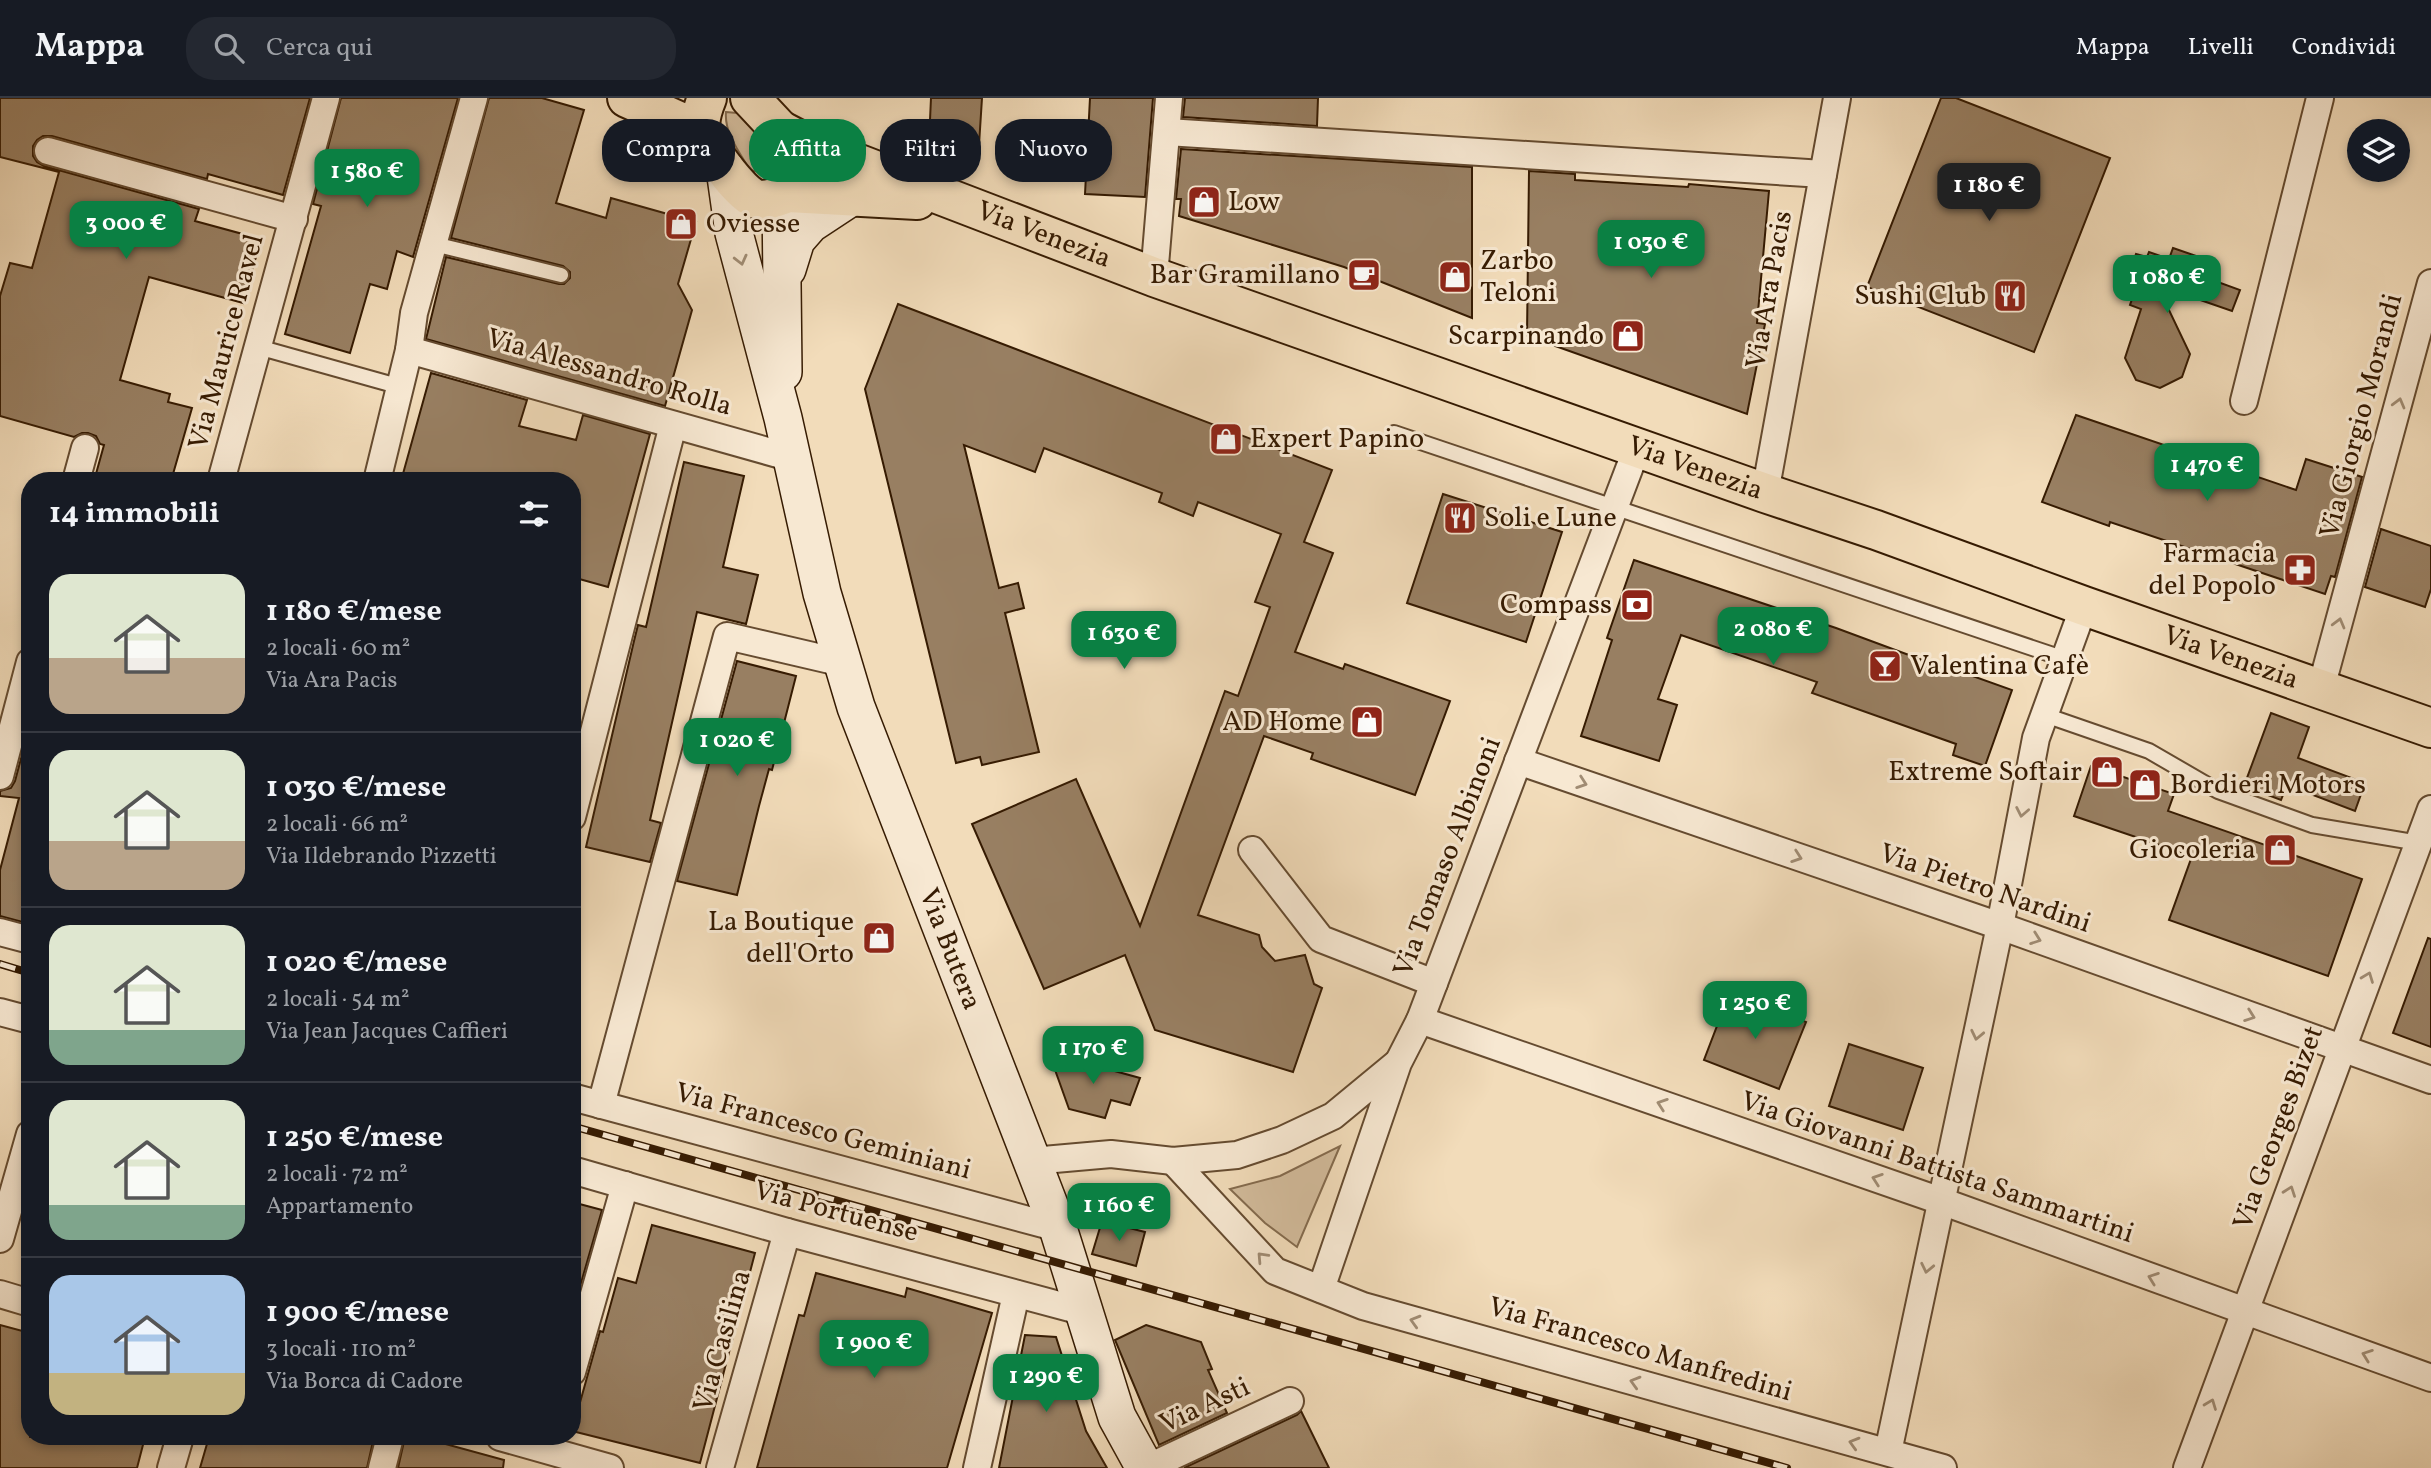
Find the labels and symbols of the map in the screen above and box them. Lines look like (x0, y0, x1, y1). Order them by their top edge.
pin: 1 580 € (302, 150, 432, 209)
pin: 1 180 € (1924, 164, 2054, 223)
shop icon: Low (1185, 183, 1223, 221)
place label: Low (1228, 183, 1280, 222)
street label: Via Venezia (971, 191, 1117, 278)
pin: 3 000 € (61, 202, 191, 261)
shop icon: Oviesse (662, 205, 700, 243)
place label: Oviesse (706, 205, 800, 244)
street label: Via Ara Pacis (1737, 208, 1803, 372)
pin: 1 030 € (1586, 220, 1716, 280)
street label: Via Maurice Ravel (179, 230, 275, 454)
place label: Zarbo Teloni (1480, 242, 1556, 313)
one-way arrow (733, 254, 747, 266)
place label: Bar Gramillano (1150, 256, 1340, 295)
cafe icon: Bar Gramillano (1345, 256, 1383, 294)
pin: 1 080 € (2102, 256, 2232, 315)
shop icon: Zarbo Teloni (1436, 258, 1474, 296)
place label: Sushi Club (1854, 277, 1986, 316)
restaurant icon: Sushi Club (1991, 277, 2029, 315)
street label: Via Giorgio Morandi (2311, 289, 2413, 543)
place label: Scarpinando (1448, 317, 1604, 356)
shop icon: Scarpinando (1609, 317, 1647, 355)
street label: Via Alessandro Rolla (482, 319, 736, 427)
one-way arrow (2390, 397, 2405, 409)
shop icon: Expert Papino (1207, 420, 1245, 458)
place label: Expert Papino (1250, 420, 1424, 459)
street label: Via Venezia (1622, 426, 1768, 510)
pin: 1 470 € (2142, 444, 2272, 503)
restaurant icon: Soli e Lune (1441, 499, 1479, 537)
place label: Soli e Lune (1484, 499, 1617, 538)
place label: Farmacia del Popolo (2148, 535, 2276, 606)
pharmacy icon: Farmacia del Popolo (2281, 551, 2319, 589)
place label: Compass (1500, 586, 1612, 625)
bank icon: Compass (1618, 586, 1656, 624)
pin: 2 080 € (1708, 608, 1838, 667)
pin: 1 630 € (1059, 612, 1189, 671)
street label: Via Venezia (2158, 616, 2304, 699)
one-way arrow (2331, 617, 2345, 629)
bar icon: Valentina Cafè (1866, 647, 1904, 685)
place label: Valentina Cafè (1910, 647, 2089, 686)
place label: AD Home (1222, 703, 1342, 742)
shop icon: AD Home (1348, 703, 1386, 741)
pin: 1 020 € (672, 718, 802, 778)
street label: Via Tomaso Albinoni (1384, 731, 1512, 983)
place label: Extreme Softair (1888, 753, 2082, 792)
shop icon: Extreme Softair (2088, 753, 2126, 791)
shop icon: Bordieri Motors (2126, 766, 2164, 804)
place label: Bordieri Motors (2170, 766, 2366, 805)
one-way arrow (1576, 775, 1588, 789)
one-way arrow (2015, 806, 2030, 818)
place label: Giocoleria (2129, 831, 2256, 870)
shop icon: Giocoleria (2261, 831, 2299, 869)
street label: Via Pietro Nardini (1874, 834, 2096, 944)
one-way arrow (1791, 849, 1803, 863)
street label: Via Butera (909, 883, 991, 1016)
place label: La Boutique dell'Orto (708, 903, 854, 974)
shop icon: La Boutique dell'Orto (860, 919, 898, 957)
one-way arrow (2029, 931, 2041, 945)
one-way arrow (2360, 971, 2374, 984)
pin: 1 250 € (1690, 982, 1820, 1041)
one-way arrow (2243, 1007, 2255, 1021)
street label: Via Georges Bizet (2224, 1021, 2334, 1235)
pin: 1 170 € (1028, 1026, 1158, 1086)
one-way arrow (1970, 1029, 1985, 1041)
street label: Via Francesco Geminiani (671, 1074, 975, 1190)
street label: Via Giovanni Battista Sammartini (1735, 1082, 2139, 1254)
one-way arrow (1656, 1098, 1669, 1112)
street label: Via Portuense (749, 1171, 923, 1253)
one-way arrow (1871, 1173, 1883, 1187)
pin: 1 160 € (1054, 1184, 1184, 1243)
one-way arrow (2281, 1185, 2295, 1197)
one-way arrow (1258, 1252, 1271, 1265)
one-way arrow (1921, 1262, 1936, 1274)
street label: Via Casilina (684, 1266, 762, 1416)
one-way arrow (2147, 1272, 2159, 1286)
street label: Via Francesco Manfredini (1483, 1288, 1797, 1412)
one-way arrow (1410, 1315, 1422, 1329)
pin: 1 900 € (809, 1320, 939, 1380)
one-way arrow (2361, 1349, 2373, 1363)
pin: 1 290 € (981, 1354, 1111, 1414)
street label: Via Asti (1153, 1368, 1257, 1444)
one-way arrow (1629, 1375, 1641, 1390)
one-way arrow (2203, 1399, 2217, 1411)
one-way arrow (1848, 1436, 1860, 1451)

